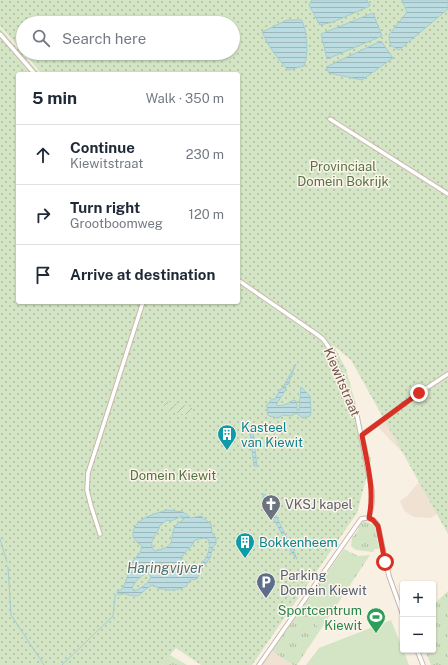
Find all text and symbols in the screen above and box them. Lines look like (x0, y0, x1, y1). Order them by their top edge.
search box (16, 16, 240, 60)
icon: search (30, 27, 52, 49)
text: Search here (62, 30, 146, 47)
text: 5 min (32, 88, 77, 108)
text: Walk · 350 m (146, 91, 224, 106)
text: Continue (70, 139, 135, 156)
icon: ahead (32, 144, 54, 166)
text: 230 m (186, 147, 224, 162)
text: Kiewitstraat (70, 156, 143, 171)
park label: Provinciaal Domein Bokrijk (297, 159, 389, 189)
text: Turn right (70, 199, 140, 216)
icon: right (32, 204, 54, 226)
text: 120 m (189, 207, 224, 222)
text: Grootboomweg (70, 216, 163, 231)
icon: arrive (32, 264, 54, 286)
text: Arrive at destination (70, 266, 215, 283)
street label: Kiewitstraat (321, 345, 363, 419)
route end (410, 384, 428, 402)
place label: Kasteel van Kiewit (241, 420, 303, 450)
building icon: Kasteel van Kiewit (216, 423, 238, 451)
park label: Domein Kiewit (130, 468, 216, 483)
church icon: VKSJ kapel (260, 493, 282, 521)
place label: VKSJ kapel (285, 497, 353, 512)
building icon: Bokkenheem (234, 531, 256, 559)
place label: Bokkenheem (259, 535, 338, 550)
route start (376, 553, 394, 571)
water label: Haringvijver (127, 560, 204, 576)
place label: Parking Domein Kiewit (280, 568, 367, 598)
parking icon: Parking Domein Kiewit (255, 571, 277, 599)
map controls (400, 581, 436, 653)
button: + (400, 581, 436, 617)
place label: Sportcentrum Kiewit (278, 603, 362, 633)
sports icon: Sportcentrum Kiewit (365, 606, 387, 634)
button: − (400, 617, 436, 653)

